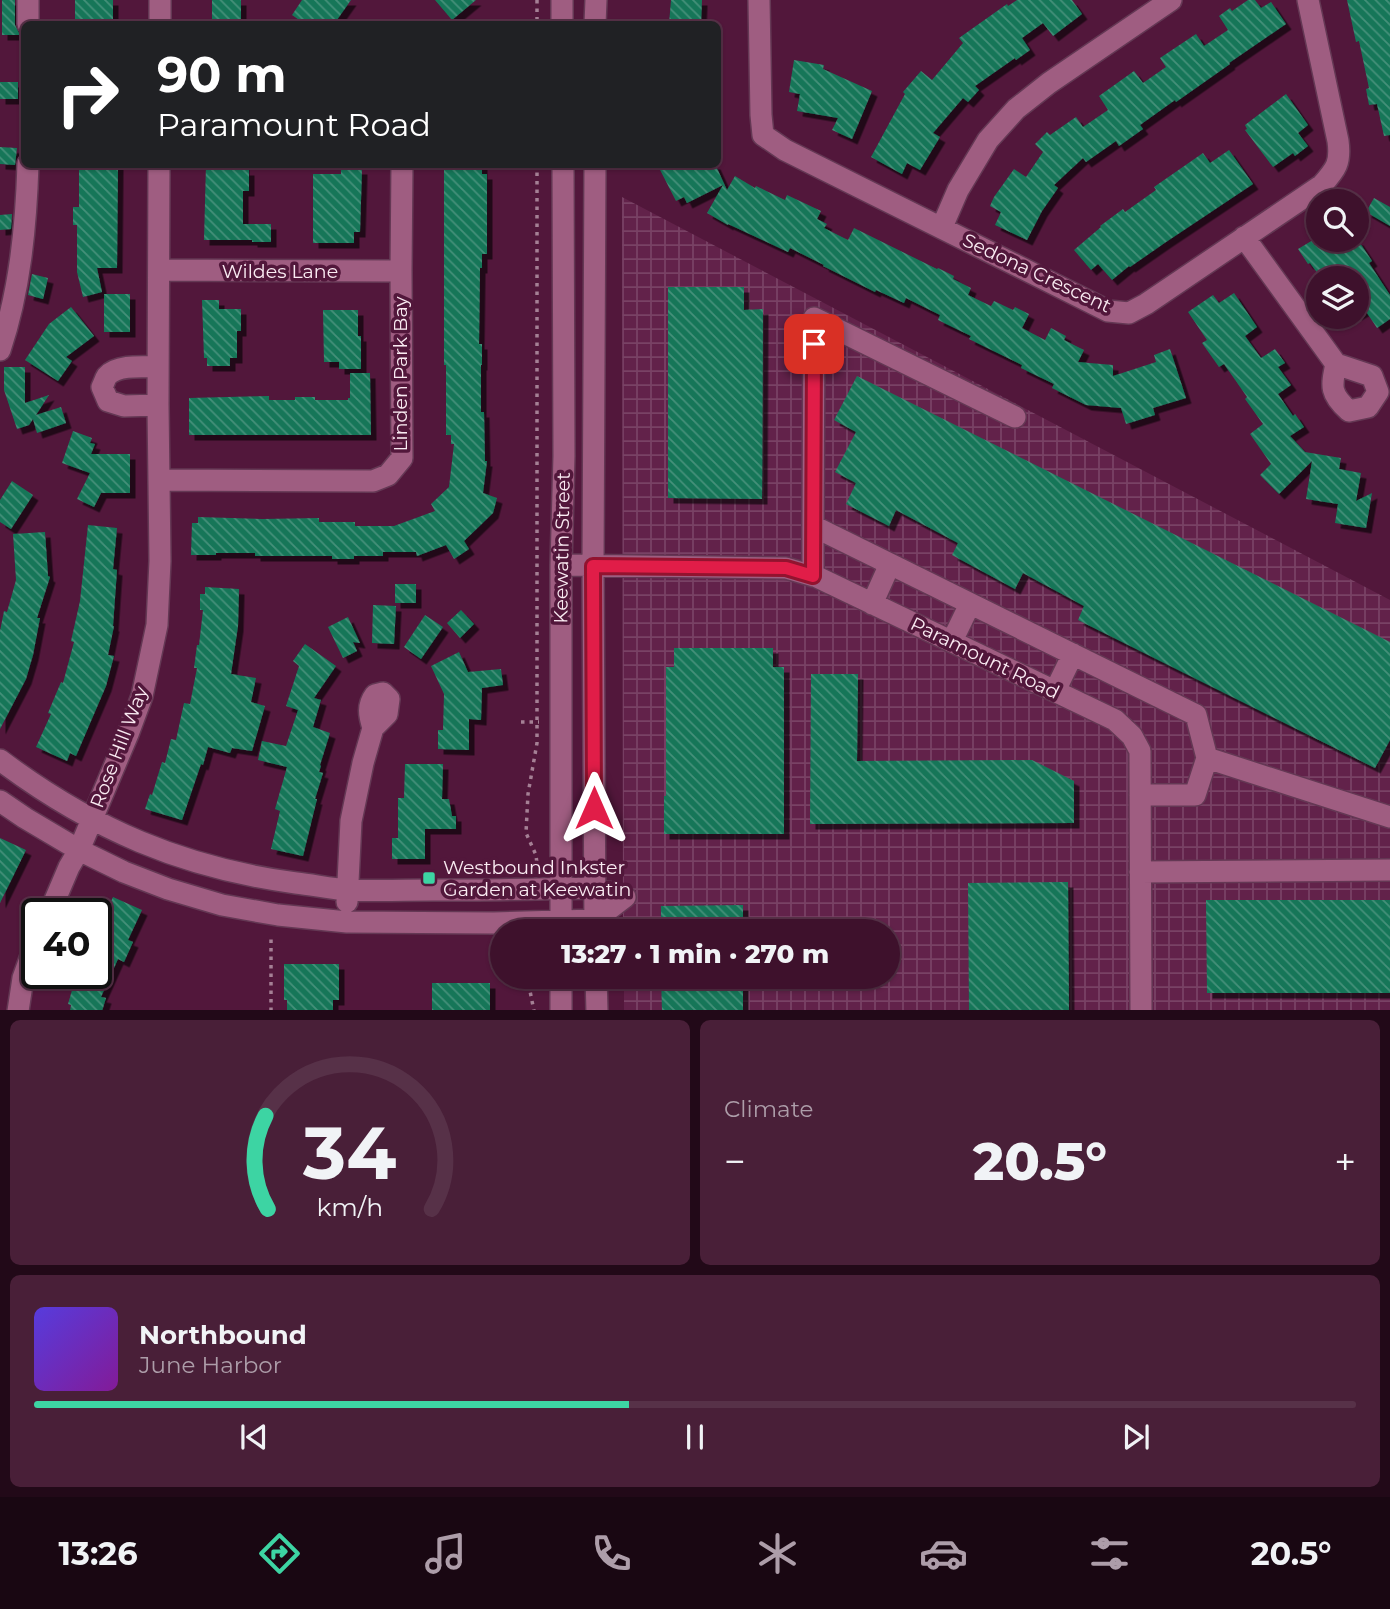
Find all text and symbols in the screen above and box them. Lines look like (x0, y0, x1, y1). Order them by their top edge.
text: 90 m (157, 45, 287, 104)
icon: right (42, 49, 133, 140)
text: Paramount Road (157, 105, 431, 144)
map controls (1306, 189, 1369, 329)
button: search (1306, 189, 1369, 252)
street label: Sedona Crescent (959, 229, 1115, 318)
street label: Wildes Lane (222, 260, 338, 283)
button: layers (1306, 266, 1369, 329)
street label: Linden Park Bay (389, 296, 412, 452)
pin (784, 314, 844, 374)
icon: arrive (795, 325, 833, 363)
street label: Keewatin Street (549, 472, 575, 624)
street label: Paramount Road (907, 612, 1063, 704)
street label: Rose Hill Way (85, 682, 153, 811)
position arrow (557, 771, 631, 845)
place label: Westbound Inkster Garden at Keewatin (443, 856, 631, 901)
marker: Westbound Inkster Garden at Keewatin (421, 870, 437, 886)
speed limit sign: 40 (21, 898, 112, 989)
text: 13:27 · 1 min · 270 m (561, 938, 829, 970)
text: Climate (724, 1095, 813, 1123)
text: 34 (302, 1109, 397, 1197)
text: 20.5° (973, 1130, 1107, 1193)
text: − (724, 1138, 746, 1185)
text: + (1334, 1138, 1356, 1185)
text: km/h (317, 1191, 383, 1221)
text: Northbound (139, 1319, 307, 1351)
text: June Harbor (139, 1351, 282, 1379)
icon: previous (235, 1418, 273, 1456)
icon: pause (676, 1418, 714, 1456)
icon: next (1117, 1418, 1155, 1456)
icon: directions (255, 1529, 304, 1578)
icon: music (421, 1529, 470, 1578)
icon: phone (587, 1529, 636, 1578)
icon: climate (753, 1529, 802, 1578)
icon: car (919, 1529, 968, 1578)
icon: filters (1085, 1529, 1134, 1578)
text: 13:26 (59, 1534, 138, 1573)
text: 20.5° (1251, 1534, 1331, 1573)

